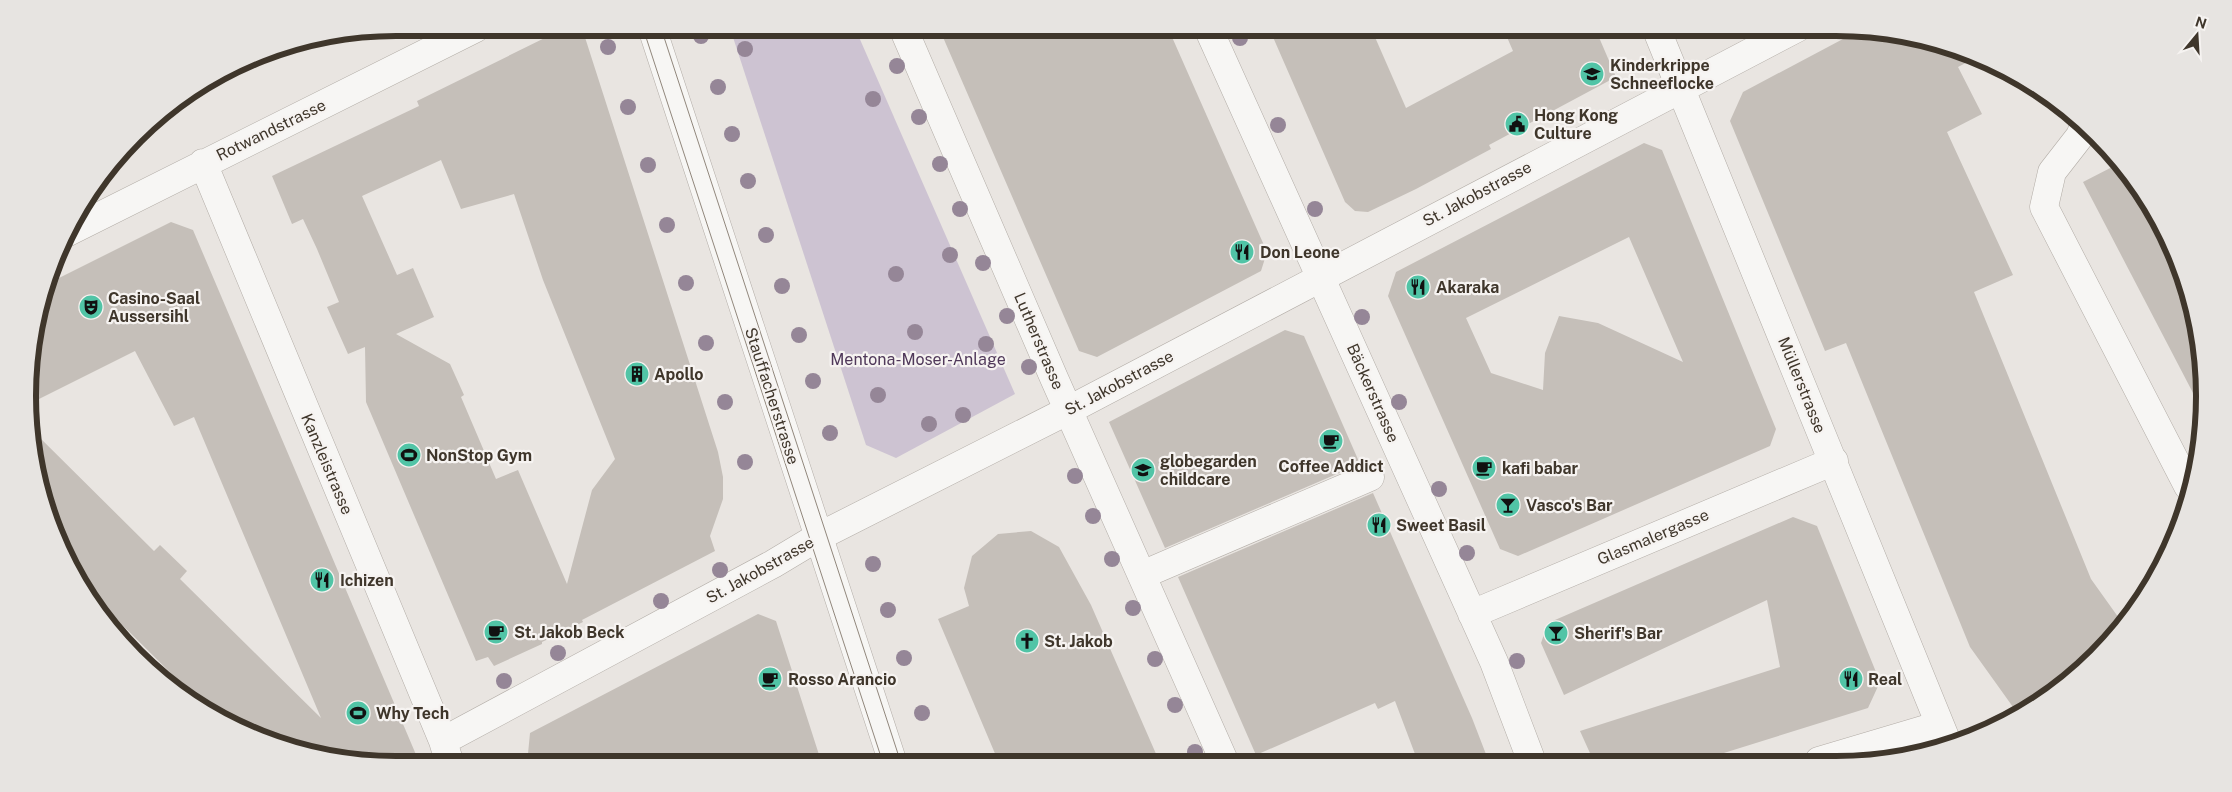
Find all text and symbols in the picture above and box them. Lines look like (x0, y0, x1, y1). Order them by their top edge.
north arrow (2172, 10, 2222, 60)
text: N (2193, 13, 2209, 32)
place label: Kinderkrippe Schneeflocke (1610, 56, 1714, 93)
school or university icon: Kinderkrippe Schneeflocke (1579, 61, 1605, 87)
street label: Rotwandstrasse (213, 95, 329, 165)
place label: Hong Kong Culture (1534, 106, 1618, 143)
public building icon: Hong Kong Culture (1504, 111, 1530, 137)
street label: St. Jakobstrasse (1419, 157, 1535, 231)
restaurant icon: Don Leone (1229, 239, 1255, 265)
place label: Don Leone (1260, 243, 1340, 262)
restaurant icon: Akaraka (1405, 274, 1431, 300)
place label: Akaraka (1436, 278, 1499, 297)
place label: Casino-Saal Aussersihl (108, 289, 200, 326)
street label: Lutherstrasse (1010, 290, 1068, 392)
theatre icon: Casino-Saal Aussersihl (78, 294, 104, 320)
street label: Stauffacherstrasse (741, 325, 803, 467)
street label: Müllerstrasse (1774, 334, 1830, 436)
street label: Bäckerstrasse (1343, 341, 1403, 445)
street label: St. Jakobstrasse (1061, 346, 1177, 420)
park label: Mentona-Moser-Anlage (830, 350, 1006, 369)
building icon: Apollo (624, 361, 650, 387)
place label: Apollo (654, 365, 704, 384)
street label: Kanzleistrasse (297, 411, 357, 517)
cafe icon: Coffee Addict (1318, 428, 1344, 454)
sports icon: NonStop Gym (396, 442, 422, 468)
place label: NonStop Gym (426, 446, 532, 465)
place label: globegarden childcare (1160, 452, 1257, 489)
cafe icon: kafi babar (1471, 455, 1497, 481)
school or university icon: globegarden childcare (1130, 457, 1156, 483)
place label: Coffee Addict (1278, 457, 1384, 476)
place label: kafi babar (1502, 459, 1578, 478)
bar icon: Vasco's Bar (1495, 492, 1521, 518)
place label: Vasco's Bar (1526, 496, 1613, 515)
street label: Glasmalergasse (1594, 505, 1712, 569)
restaurant icon: Sweet Basil (1366, 512, 1392, 538)
place label: Sweet Basil (1396, 516, 1486, 535)
street label: St. Jakobstrasse (703, 533, 817, 607)
restaurant icon: Ichizen (309, 567, 335, 593)
place label: Ichizen (340, 571, 394, 590)
cafe icon: St. Jakob Beck (483, 619, 509, 645)
bar icon: Sherif's Bar (1543, 620, 1569, 646)
place label: St. Jakob Beck (514, 623, 624, 642)
place label: Sherif's Bar (1574, 624, 1663, 643)
church icon: St. Jakob (1014, 628, 1040, 654)
place label: St. Jakob (1044, 632, 1113, 651)
cafe icon: Rosso Arancio (757, 666, 783, 692)
restaurant icon: Real (1838, 666, 1864, 692)
place label: Rosso Arancio (788, 670, 896, 689)
place label: Real (1868, 670, 1902, 689)
sports icon: Why Tech (345, 700, 371, 726)
place label: Why Tech (376, 704, 449, 723)

